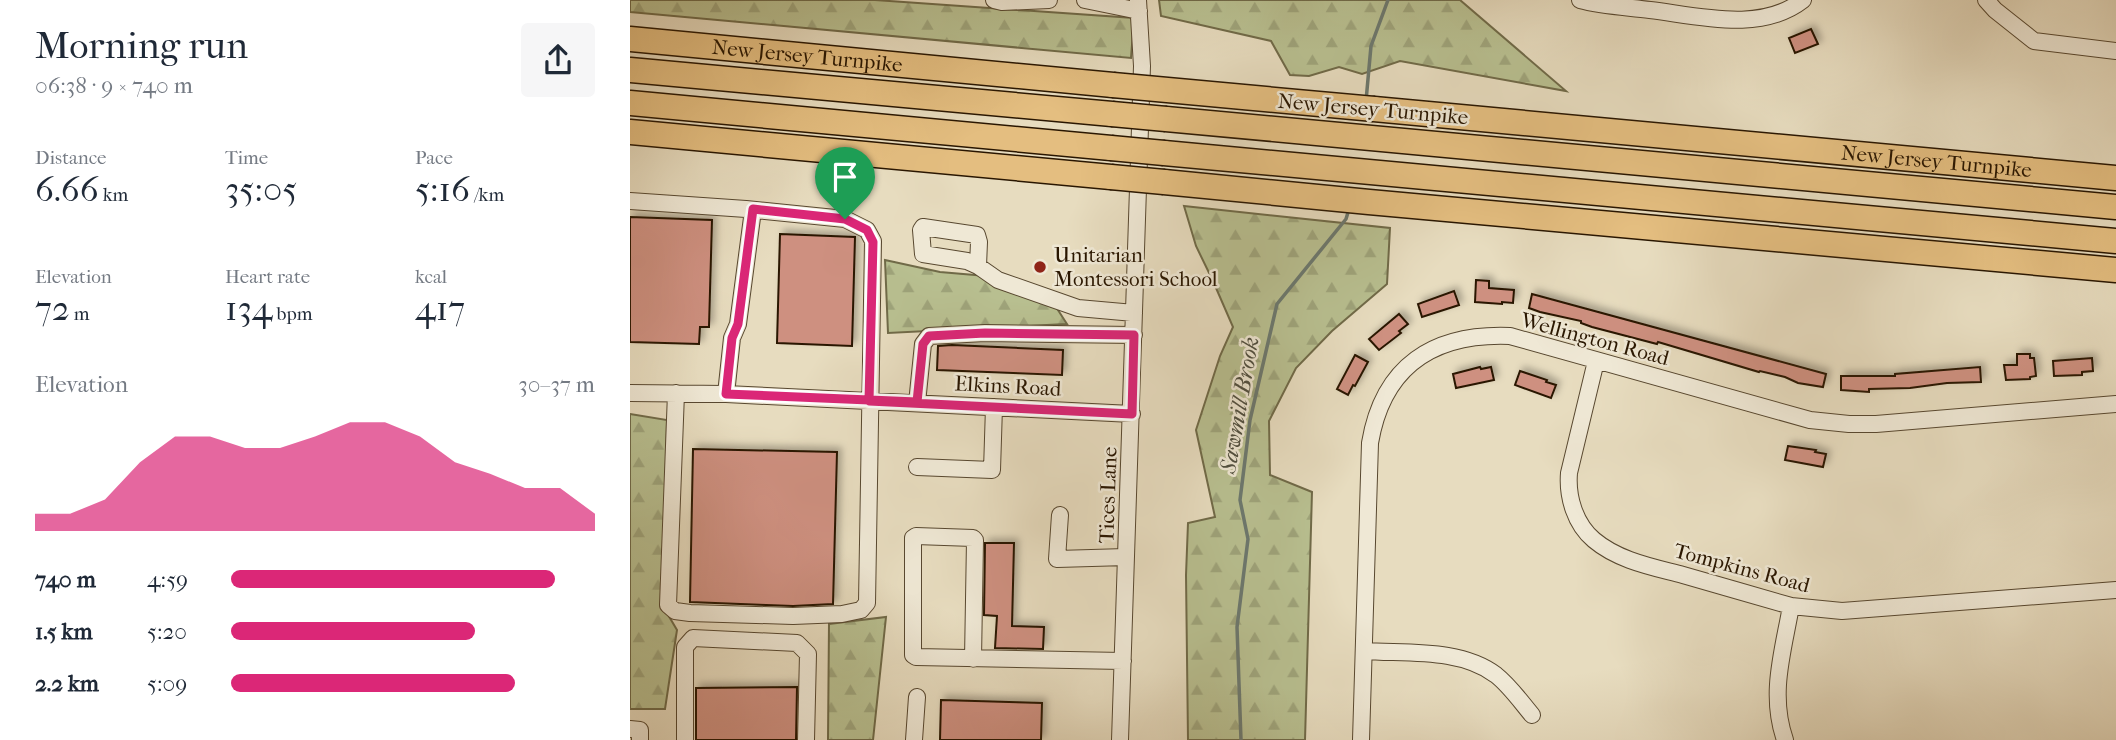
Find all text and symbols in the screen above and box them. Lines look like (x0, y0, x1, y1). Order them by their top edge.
text: Morning run (35, 23, 248, 68)
button: share (521, 23, 595, 97)
street label: New Jersey Turnpike (711, 35, 904, 77)
text: 06:38 · 9 × 740 m (35, 72, 193, 99)
street label: New Jersey Turnpike (1277, 89, 1469, 129)
street label: New Jersey Turnpike (1840, 141, 2033, 182)
text: Distance (35, 147, 106, 169)
text: Time (225, 147, 268, 169)
text: Pace (415, 147, 453, 169)
pin (815, 147, 875, 219)
icon: arrive (826, 158, 864, 196)
text: 6.66 (35, 169, 99, 210)
text: 35:05 (225, 169, 297, 210)
text: 5:16 (415, 169, 470, 210)
text: km (99, 184, 128, 206)
text: /km (470, 184, 504, 206)
place label: Unitarian Montessori School (1054, 243, 1218, 291)
marker: Unitarian Montessori School (1032, 259, 1048, 275)
text: Elevation (35, 266, 112, 288)
text: Heart rate (225, 266, 310, 288)
text: kcal (415, 266, 447, 288)
text: 72 (35, 288, 70, 329)
text: 134 (225, 288, 273, 329)
text: 417 (415, 288, 465, 329)
text: m (70, 303, 90, 325)
text: bpm (273, 303, 313, 325)
street label: Wellington Road (1517, 307, 1672, 370)
water label: Sawmill Brook (1214, 335, 1265, 476)
text: Elevation (35, 371, 128, 398)
text: 30–37 m (518, 371, 595, 398)
street label: Elkins Road (954, 371, 1063, 401)
street label: Tices Lane (1094, 446, 1122, 544)
street label: Tompkins Road (1671, 538, 1813, 598)
text: 740 m (35, 566, 96, 593)
text: 4:59 (147, 566, 188, 593)
text: 1.5 km (35, 618, 93, 645)
text: 5:20 (147, 618, 187, 645)
text: 2.2 km (35, 670, 99, 697)
text: 5:09 (147, 670, 187, 697)

